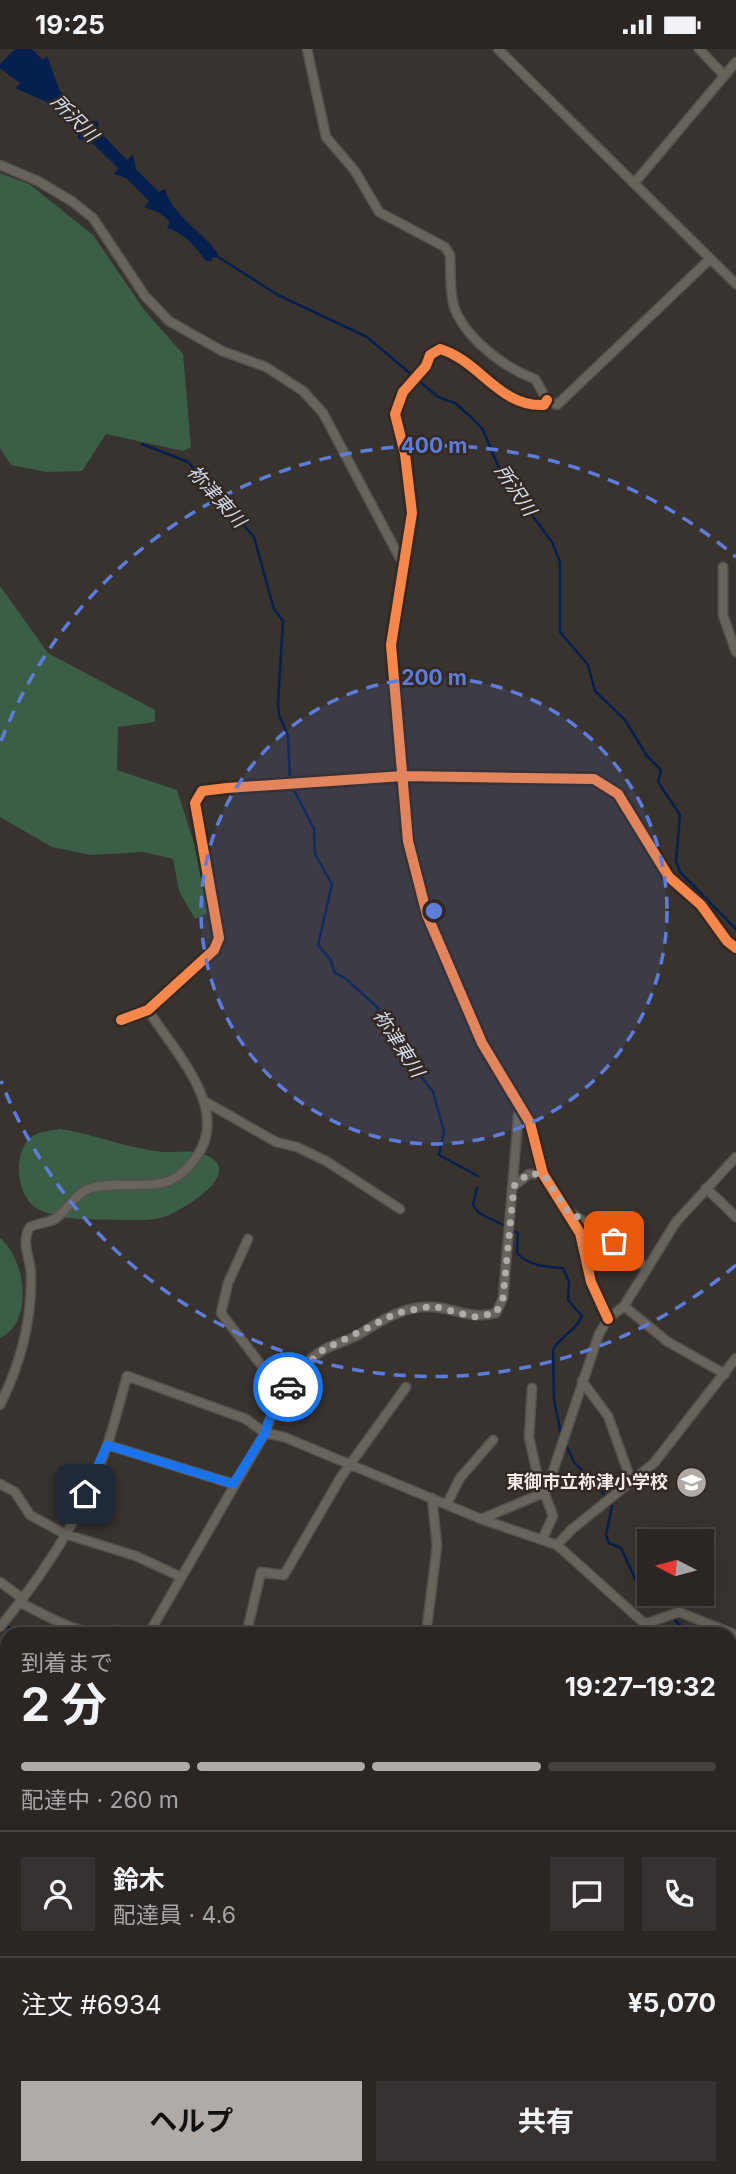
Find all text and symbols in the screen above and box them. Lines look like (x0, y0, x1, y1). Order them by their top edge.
text: 19:25 (35, 9, 105, 40)
water label: 所沢川 (46, 90, 104, 148)
text: 400 m (401, 433, 467, 458)
water label: 祢津東川 (183, 460, 252, 534)
water label: 所沢川 (490, 460, 542, 522)
text: 200 m (401, 665, 467, 690)
centre of rings (422, 899, 446, 923)
water label: 祢津東川 (368, 1005, 430, 1083)
pin (584, 1211, 644, 1271)
icon: bag (595, 1222, 633, 1260)
courier (253, 1352, 323, 1422)
icon: car (269, 1368, 307, 1406)
pin (55, 1464, 115, 1524)
school or university icon: 東御市立祢津小学校 (674, 1465, 708, 1499)
place label: 東御市立祢津小学校 (506, 1471, 668, 1492)
icon: home (66, 1475, 104, 1513)
north arrow (637, 1529, 714, 1607)
map controls (637, 1529, 714, 1606)
text: 到着まで (21, 1649, 113, 1677)
text: 19:27–19:32 (565, 1671, 716, 1702)
text: 2 分 (21, 1676, 107, 1732)
text: 配達中 · 260 m (21, 1786, 179, 1814)
button: person (21, 1857, 95, 1931)
button: chat (550, 1857, 624, 1931)
button: phone (642, 1857, 716, 1931)
text: 鈴木 (113, 1864, 165, 1895)
text: 配達員 · 4.6 (113, 1901, 236, 1929)
text: ¥5,070 (628, 1987, 716, 2018)
text: 注文 #6934 (21, 1989, 162, 2020)
button: ヘルプ (21, 2081, 362, 2161)
button: 共有 (376, 2081, 716, 2161)

